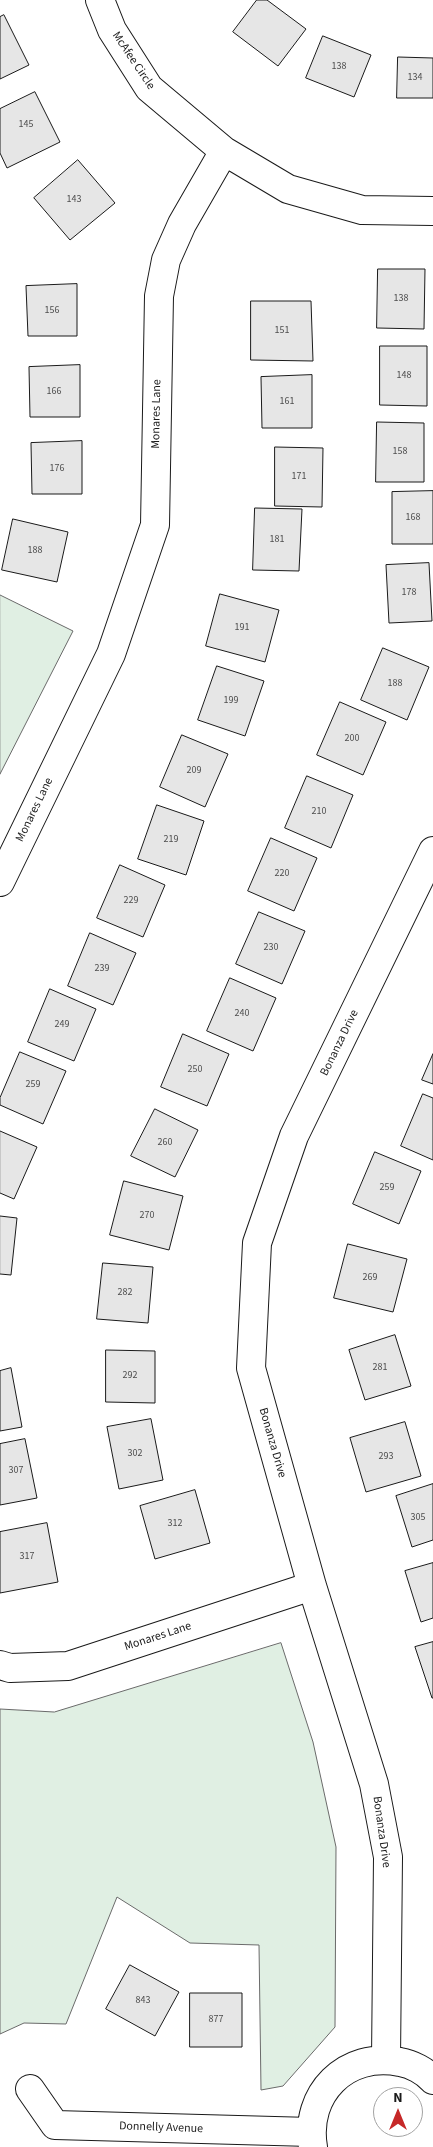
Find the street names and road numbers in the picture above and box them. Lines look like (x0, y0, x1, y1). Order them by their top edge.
street label: McAfee Circle (108, 29, 158, 93)
street label: Monares Lane (149, 379, 165, 449)
street label: Monares Lane (13, 776, 57, 844)
street label: Bonanza Drive (318, 1007, 362, 1079)
street label: Bonanza Drive (255, 1406, 289, 1480)
street label: Monares Lane (123, 1619, 193, 1655)
street label: Bonanza Drive (369, 1795, 393, 1869)
street label: Donnelly Avenue (119, 2119, 203, 2137)

